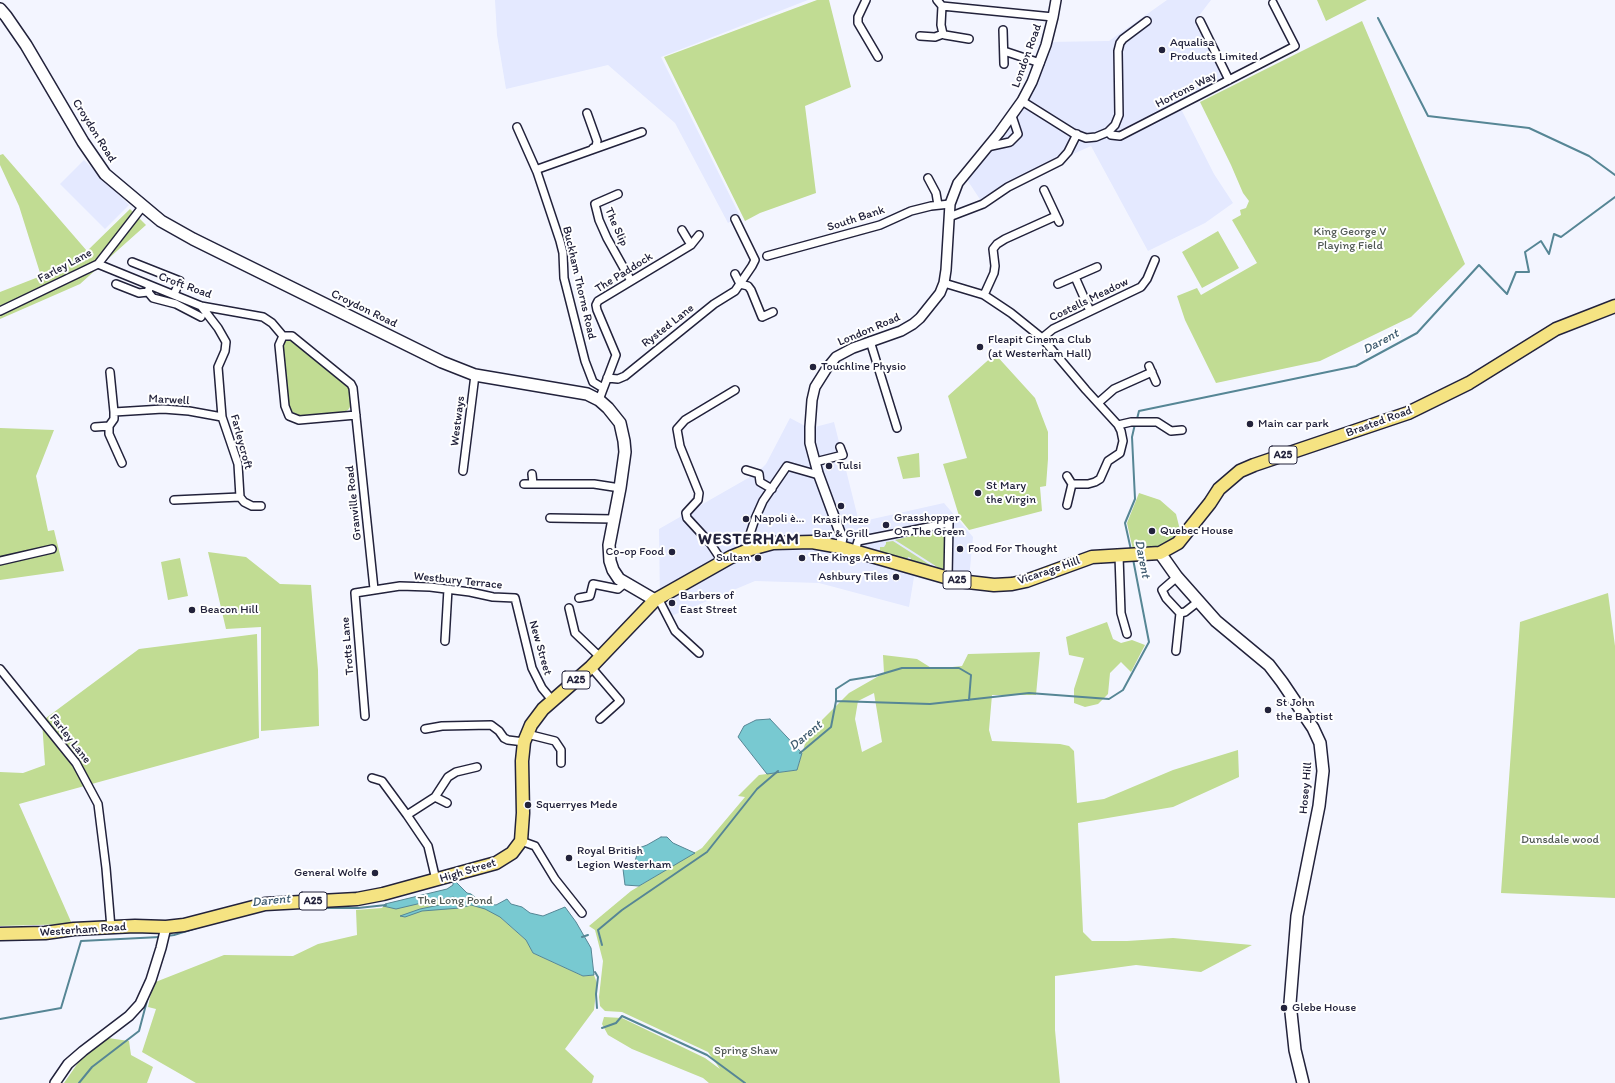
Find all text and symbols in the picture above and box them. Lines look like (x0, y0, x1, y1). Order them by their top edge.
street label: London Road (1009, 22, 1045, 90)
place label: Aqualisa Products Limited (1170, 36, 1258, 64)
marker: Aqualisa Products Limited (1157, 45, 1167, 55)
street label: Hortons Way (1153, 69, 1219, 111)
street label: Croydon Road (69, 97, 119, 165)
street label: South Bank (825, 203, 887, 235)
street label: The Slip (601, 205, 631, 249)
street label: Buckham Thorns Road (559, 225, 599, 341)
park label: King George V Playing Field (1314, 225, 1386, 253)
street label: Farley Lane (36, 246, 94, 286)
street label: The Paddock (592, 250, 656, 296)
street label: Croft Road (156, 270, 214, 302)
street label: Costells Meadow (1047, 275, 1131, 325)
street label: Croydon Road (328, 287, 400, 331)
street label: Rysted Lane (639, 301, 697, 351)
street label: London Road (835, 310, 903, 350)
water label: Darent (1360, 326, 1402, 358)
place label: Fleapit Cinema Club (at Westerham Hall) (988, 333, 1091, 361)
marker: Fleapit Cinema Club (at Westerham Hall) (975, 342, 985, 352)
place label: Touchline Physio (821, 360, 906, 374)
marker: Touchline Physio (808, 362, 818, 372)
street label: Marwell (148, 392, 190, 408)
street label: Westways (448, 395, 468, 447)
street label: Brasted Road (1344, 403, 1414, 441)
street label: Farleycroft (227, 413, 255, 471)
place label: Main car park (1258, 417, 1329, 431)
marker: Main car park (1245, 419, 1255, 429)
road number: A25 (1269, 446, 1297, 464)
place label: Tulsi (837, 459, 861, 473)
marker: Tulsi (824, 461, 834, 471)
street label: Granville Road (343, 465, 365, 541)
place label: St Mary the Virgin (986, 479, 1036, 507)
marker: St Mary the Virgin (973, 488, 983, 498)
marker: Krasi Meze Bar & Grill (836, 501, 846, 511)
place label: Grasshopper On The Green (894, 511, 965, 539)
place label: Napoli è... (754, 512, 805, 526)
place label: Krasi Meze Bar & Grill (813, 513, 869, 541)
marker: Napoli è... (741, 514, 751, 524)
marker: Grasshopper On The Green (881, 520, 891, 530)
place label: Quebec House (1160, 524, 1233, 538)
marker: Quebec House (1147, 526, 1157, 536)
district label: WESTERHAM (698, 530, 800, 550)
water label: Darent (1131, 539, 1153, 579)
place label: Food For Thought (968, 542, 1058, 556)
marker: Food For Thought (955, 544, 965, 554)
place label: Co-op Food (606, 545, 664, 559)
marker: Co-op Food (667, 547, 677, 557)
place label: Sultan (716, 551, 750, 565)
place label: The Kings Arms (810, 551, 891, 565)
marker: Sultan (753, 553, 763, 563)
marker: The Kings Arms (797, 553, 807, 563)
street label: Vicarage Hill (1016, 554, 1082, 588)
street label: Westbury Terrace (413, 569, 503, 593)
place label: Ashbury Tiles (819, 570, 888, 584)
road number: A25 (943, 571, 971, 589)
marker: Ashbury Tiles (891, 572, 901, 582)
place label: Barbers of East Street (680, 589, 737, 617)
marker: Barbers of East Street (667, 598, 677, 608)
place label: Beacon Hill (200, 603, 258, 617)
marker: Beacon Hill (187, 605, 197, 615)
street label: Trotts Lane (338, 616, 358, 676)
street label: New Street (525, 619, 555, 677)
road number: A25 (562, 671, 590, 689)
place label: St John the Baptist (1276, 696, 1333, 724)
marker: St John the Baptist (1263, 705, 1273, 715)
street label: Farley Lane (46, 711, 94, 767)
water label: Darent (786, 718, 826, 754)
street label: Hosey Hill (1297, 761, 1315, 815)
place label: Squerryes Mede (536, 798, 617, 812)
marker: Squerryes Mede (523, 800, 533, 810)
park label: Dunsdale wood (1521, 833, 1599, 847)
place label: Royal British Legion Westerham (577, 844, 671, 872)
marker: Royal British Legion Westerham (564, 853, 574, 863)
street label: High Street (438, 856, 498, 886)
place label: General Wolfe (294, 866, 367, 880)
marker: General Wolfe (370, 868, 380, 878)
water label: Darent (251, 891, 291, 911)
road number: A25 (299, 892, 327, 910)
park label: The Long Pond (417, 894, 493, 908)
street label: Westerham Road (39, 920, 127, 940)
place label: Glebe House (1292, 1001, 1356, 1015)
marker: Glebe House (1279, 1003, 1289, 1013)
park label: Spring Shaw (714, 1044, 778, 1058)

